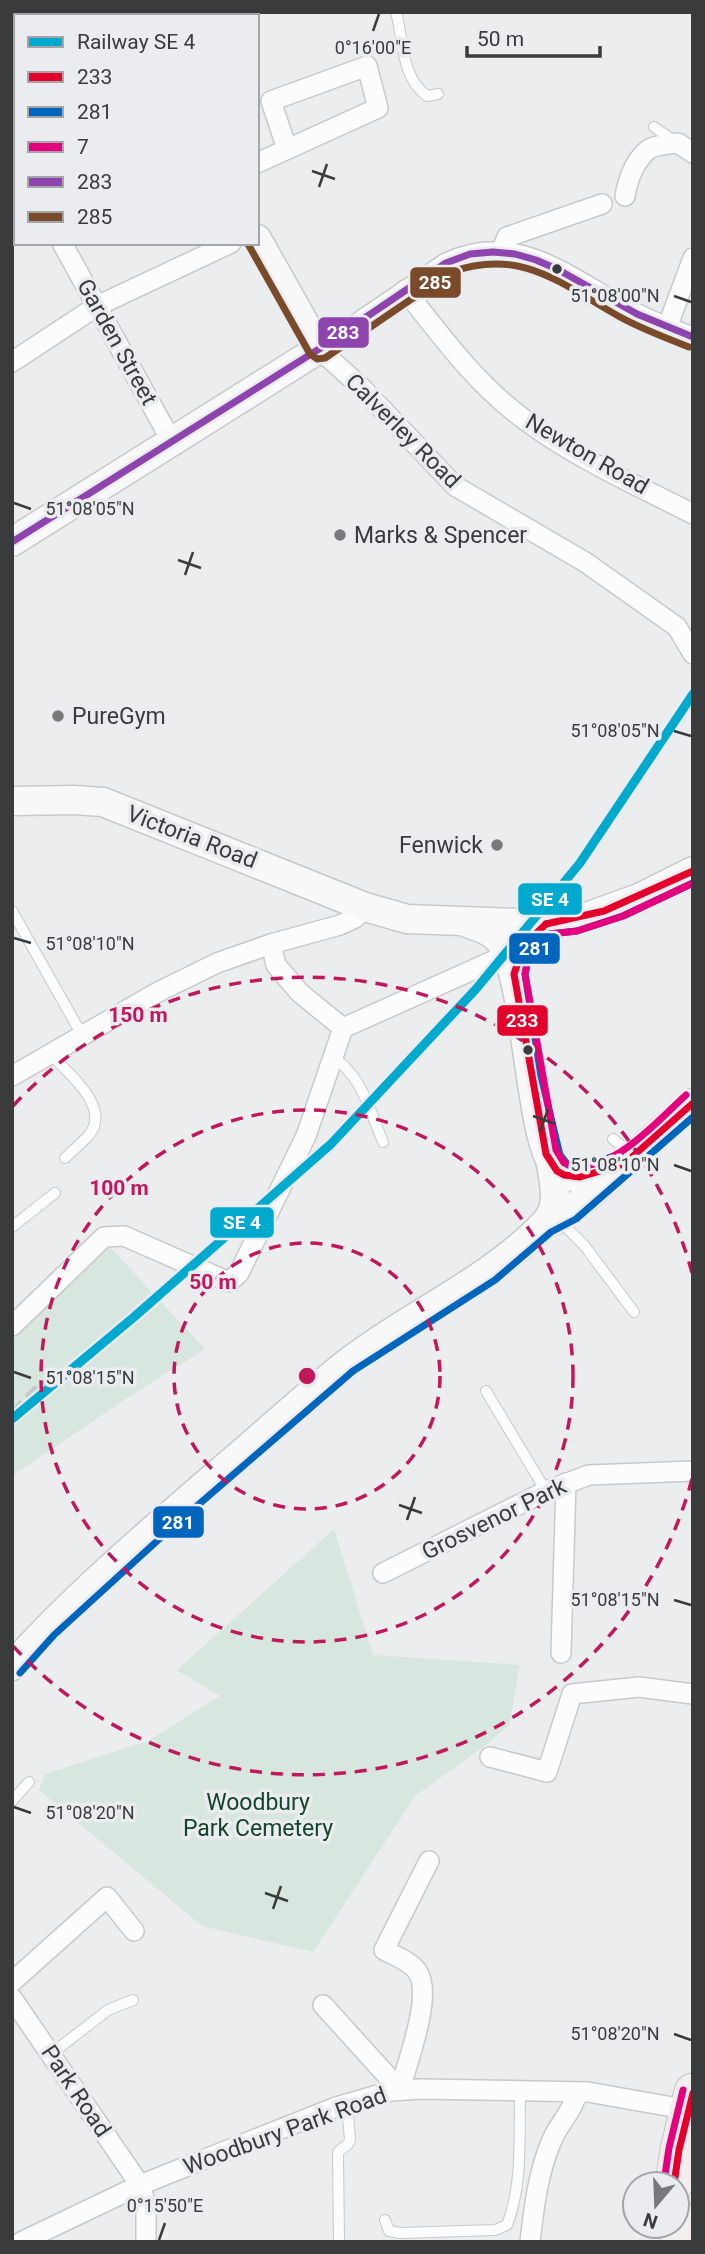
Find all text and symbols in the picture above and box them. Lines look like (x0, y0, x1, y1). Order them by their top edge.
legend (14, 14, 259, 245)
scale bar (467, 14, 600, 58)
text: 50 m (477, 27, 524, 51)
text: Railway SE 4 (77, 30, 195, 54)
text: 0°16'00"E (335, 37, 411, 58)
text: 233 (77, 65, 112, 89)
text: 281 (77, 100, 112, 124)
text: 7 (77, 135, 89, 159)
text: 283 (77, 170, 112, 194)
text: 285 (77, 205, 112, 229)
unlabelled marker (550, 262, 564, 276)
line badge: 285 (409, 266, 462, 299)
text: 285 (419, 271, 451, 294)
street label: Garden Street (71, 274, 163, 410)
text: 51°08'00"N (570, 285, 660, 306)
line badge: 283 (317, 316, 370, 349)
text: 283 (327, 321, 359, 344)
street label: Calverley Road (340, 368, 466, 494)
street label: Newton Road (521, 408, 653, 500)
text: 51°08'05"N (45, 498, 135, 519)
place label: Marks & Spencer (354, 522, 527, 549)
marker: Marks & Spencer (332, 527, 348, 543)
place label: PureGym (72, 703, 166, 730)
marker: PureGym (50, 708, 66, 724)
text: 51°08'05"N (570, 720, 660, 741)
street label: Victoria Road (123, 800, 261, 874)
place label: Fenwick (399, 832, 483, 859)
marker: Fenwick (489, 837, 505, 853)
line badge: SE 4 (517, 882, 583, 916)
text: SE 4 (531, 888, 569, 911)
line badge: 281 (508, 932, 561, 965)
text: 51°08'10"N (45, 933, 135, 954)
text: 281 (519, 937, 551, 960)
text: 150 m (108, 1003, 168, 1027)
line badge: 233 (496, 1004, 549, 1037)
text: 233 (506, 1009, 538, 1032)
unlabelled marker (521, 1043, 535, 1057)
text: 51°08'10"N (570, 1154, 660, 1175)
text: 100 m (89, 1176, 149, 1200)
line badge: SE 4 (209, 1206, 275, 1239)
text: SE 4 (223, 1211, 261, 1234)
text: 50 m (189, 1270, 237, 1294)
centre of rings (295, 1364, 319, 1388)
text: 51°08'15"N (45, 1367, 135, 1388)
street label: Grosvenor Park (417, 1472, 571, 1566)
line badge: 281 (152, 1505, 205, 1539)
text: 281 (162, 1511, 194, 1534)
text: 51°08'15"N (570, 1589, 660, 1610)
park label: Woodbury Park Cemetery (183, 1789, 333, 1842)
text: 51°08'20"N (45, 1802, 135, 1823)
text: 51°08'20"N (570, 2023, 660, 2044)
street label: Park Road (35, 2040, 117, 2142)
street label: Woodbury Park Road (180, 2082, 390, 2180)
north arrow (621, 2170, 691, 2240)
text: 0°15'50"E (127, 2195, 203, 2216)
text: N (641, 2208, 661, 2234)

